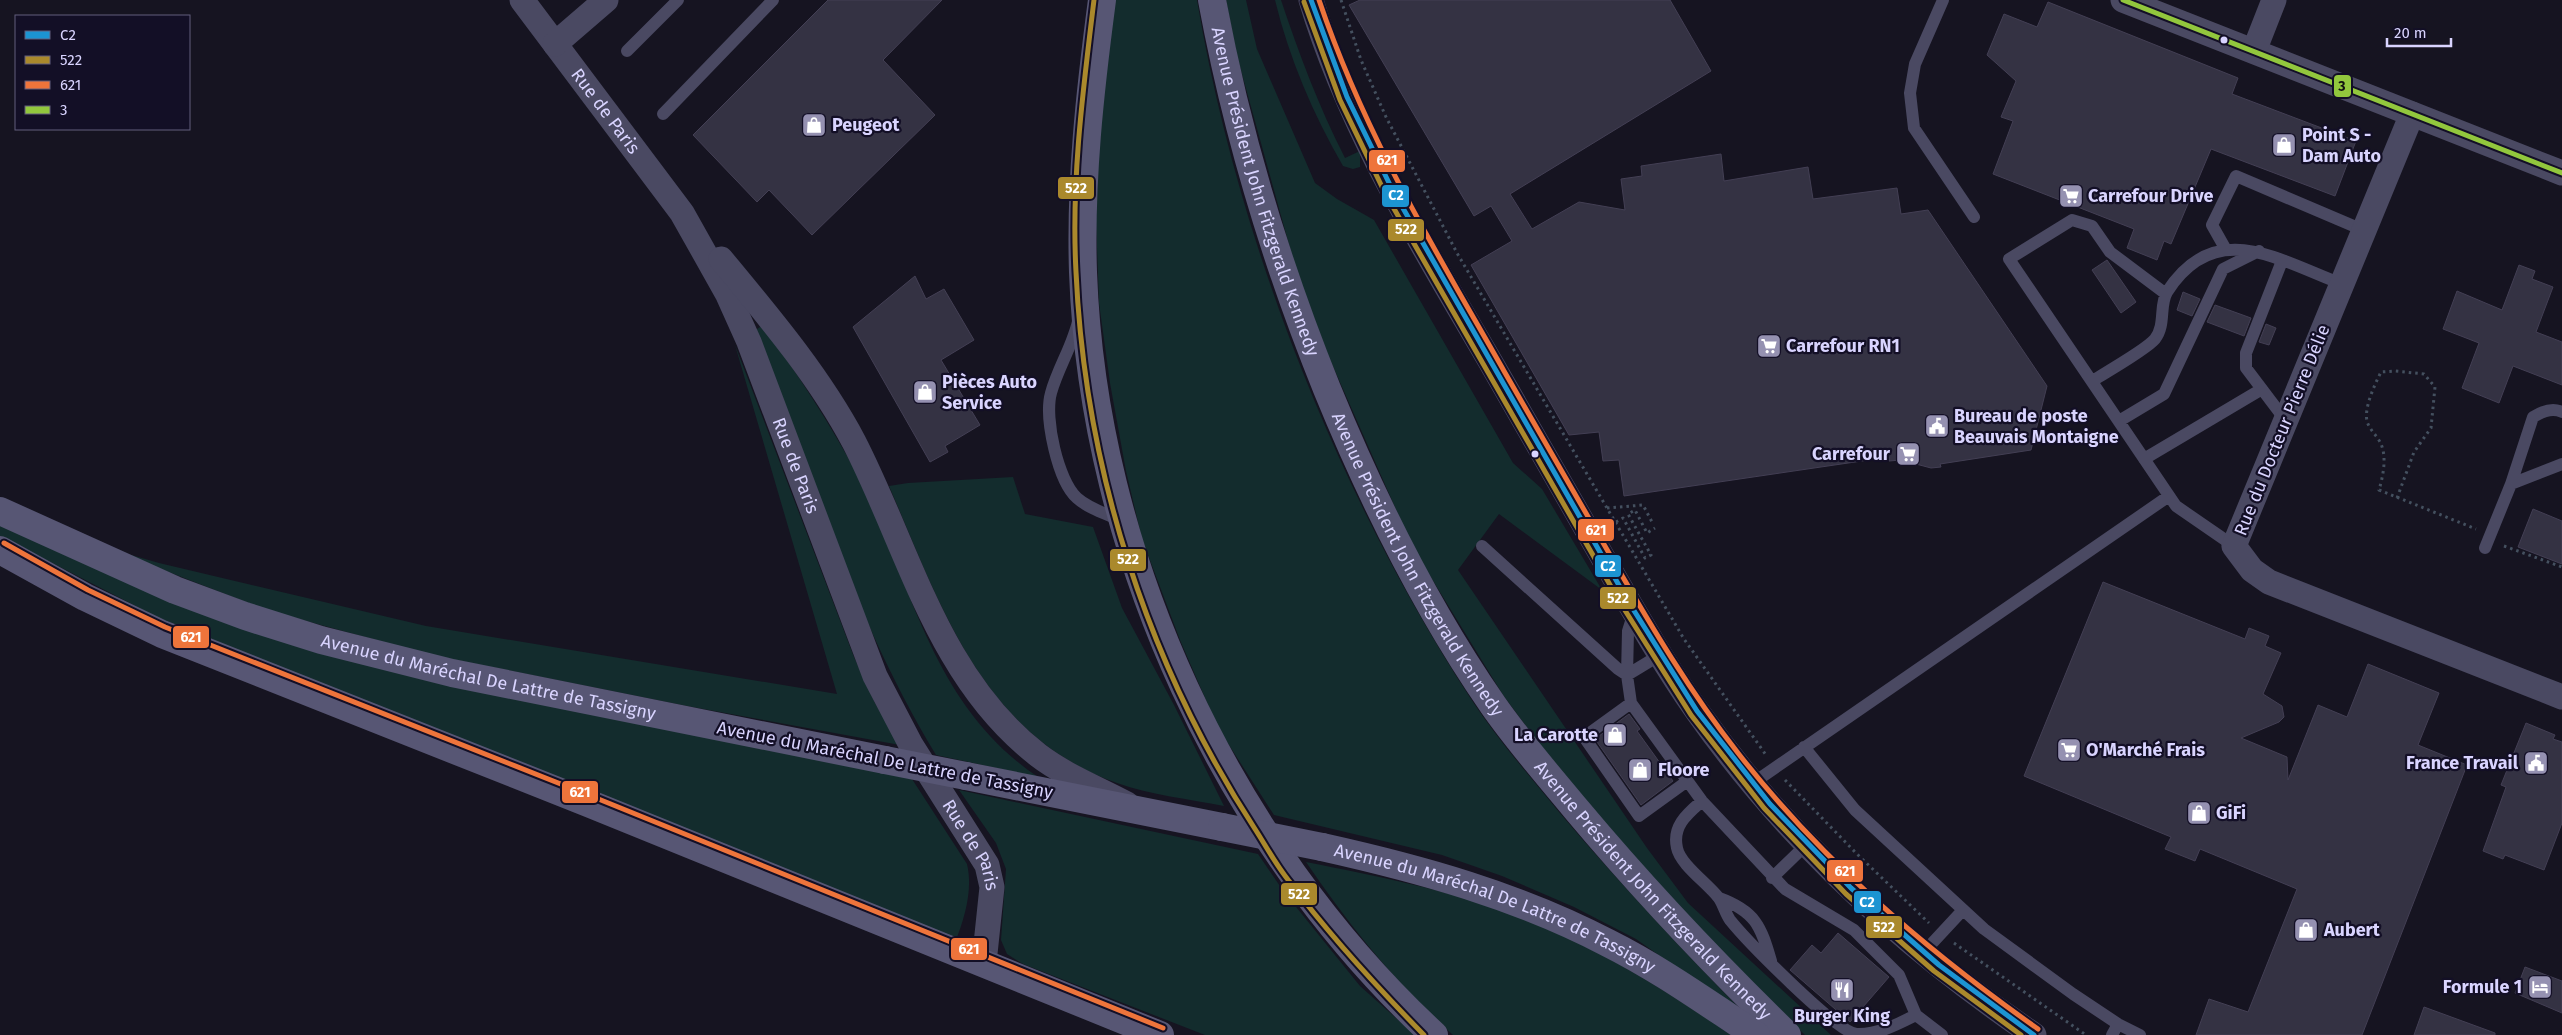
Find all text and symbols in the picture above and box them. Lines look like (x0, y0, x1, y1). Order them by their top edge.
legend (15, 15, 190, 130)
scale bar (2387, 15, 2451, 47)
text: 20 m (2394, 24, 2427, 42)
street label: Avenue Président John Fitzgerald Kennedy (1207, 25, 1324, 360)
text: C2 (60, 26, 76, 44)
unlabelled marker (2219, 35, 2229, 45)
text: 522 (60, 51, 82, 69)
street label: Rue de Paris (566, 64, 645, 158)
line badge: 3 (2333, 74, 2352, 98)
text: 621 (60, 76, 81, 94)
text: 3 (2337, 78, 2346, 95)
text: 3 (60, 101, 68, 119)
shop icon: Peugeot (801, 112, 827, 138)
place label: Peugeot (832, 114, 900, 136)
place label: Point S - Dam Auto (2302, 124, 2381, 167)
shop icon: Point S - Dam Auto (2271, 132, 2297, 158)
line badge: 621 (1368, 149, 1406, 173)
text: 621 (1376, 152, 1398, 169)
line badge: 522 (1057, 176, 1095, 200)
text: 522 (1065, 180, 1087, 197)
supermarket icon: Carrefour Drive (2058, 183, 2084, 209)
line badge: C2 (1381, 184, 1410, 208)
place label: Carrefour Drive (2088, 185, 2213, 207)
text: C2 (1388, 187, 1404, 204)
line badge: 522 (1387, 218, 1425, 242)
text: 522 (1395, 221, 1417, 238)
street label: Rue du Docteur Pierre Délie (2230, 321, 2334, 539)
supermarket icon: Carrefour RN1 (1756, 333, 1782, 359)
place label: Carrefour RN1 (1786, 335, 1900, 357)
place label: Pièces Auto Service (942, 371, 1037, 414)
shop icon: Pièces Auto Service (912, 379, 938, 405)
place label: Bureau de poste Beauvais Montaigne (1954, 405, 2119, 448)
street label: Avenue Président John Fitzgerald Kennedy (1327, 409, 1509, 721)
public building icon: Bureau de poste Beauvais Montaigne (1924, 413, 1950, 439)
street label: Rue de Paris (768, 414, 824, 517)
supermarket icon: Carrefour (1895, 441, 1921, 467)
place label: Carrefour (1812, 443, 1891, 465)
unlabelled marker (1530, 449, 1540, 459)
line badge: 621 (1577, 518, 1615, 542)
text: 621 (1585, 522, 1607, 539)
line badge: 522 (1109, 548, 1147, 572)
text: 522 (1117, 551, 1139, 568)
line badge: C2 (1594, 554, 1622, 578)
text: C2 (1600, 558, 1616, 575)
line badge: 522 (1599, 586, 1637, 610)
text: 522 (1607, 590, 1629, 607)
line badge: 621 (172, 625, 210, 649)
text: 621 (180, 629, 202, 646)
street label: Avenue du Maréchal De Lattre de Tassigny (319, 629, 658, 725)
street label: Avenue du Maréchal De Lattre de Tassigny (715, 717, 1055, 803)
shop icon: La Carotte (1602, 722, 1628, 748)
place label: La Carotte (1514, 724, 1598, 746)
supermarket icon: O'Marché Frais (2056, 737, 2082, 763)
place label: O'Marché Frais (2086, 739, 2205, 761)
public building icon: France Travail (2523, 750, 2549, 776)
place label: France Travail (2406, 752, 2519, 774)
street label: Avenue Président John Fitzgerald Kennedy (1530, 756, 1776, 1025)
shop icon: Floore (1627, 757, 1653, 783)
place label: Floore (1658, 759, 1710, 781)
line badge: 621 (561, 780, 599, 804)
text: 621 (569, 784, 591, 801)
street label: Rue de Paris (937, 796, 1003, 893)
shop icon: GiFi (2186, 800, 2212, 826)
place label: GiFi (2216, 802, 2246, 824)
street label: Avenue du Maréchal De Lattre de Tassigny (1332, 839, 1660, 978)
line badge: 621 (1826, 859, 1864, 883)
text: 621 (1834, 863, 1856, 880)
line badge: 522 (1280, 882, 1318, 906)
text: 522 (1288, 886, 1310, 903)
line badge: C2 (1853, 890, 1882, 914)
text: C2 (1859, 894, 1875, 911)
line badge: 522 (1865, 915, 1903, 939)
shop icon: Aubert (2293, 917, 2319, 943)
text: 522 (1873, 919, 1895, 936)
place label: Aubert (2323, 919, 2381, 941)
line badge: 621 (950, 937, 988, 961)
text: 621 (958, 941, 980, 958)
hotel icon: Formule 1 (2527, 974, 2553, 1000)
place label: Formule 1 (2443, 976, 2522, 998)
restaurant icon: Burger King (1829, 977, 1855, 1003)
place label: Burger King (1794, 1005, 1890, 1027)

